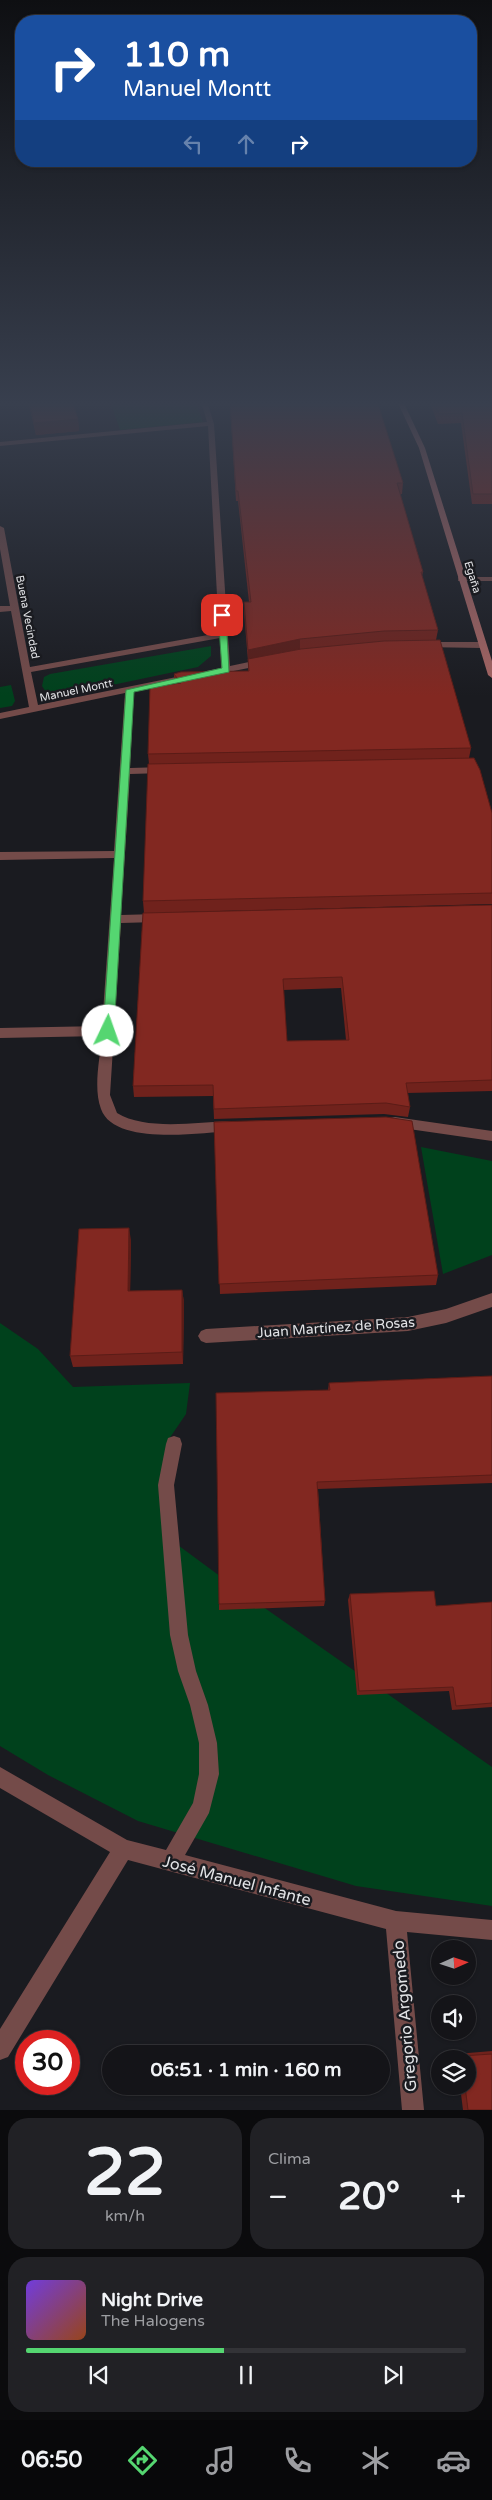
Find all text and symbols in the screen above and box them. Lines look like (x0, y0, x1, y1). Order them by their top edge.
text: 110 m (123, 34, 230, 76)
icon: right (40, 35, 105, 100)
text: Manuel Montt (123, 76, 271, 102)
icon: left (179, 130, 207, 158)
icon: ahead (232, 130, 260, 158)
icon: right (285, 130, 313, 158)
street label: Egaña (462, 560, 484, 595)
street label: Buena Vecindad (13, 574, 42, 660)
pin (201, 594, 243, 636)
icon: arrive (208, 601, 236, 629)
street label: Manuel Montt (38, 676, 114, 705)
position arrow (81, 1004, 133, 1056)
street label: Juan Martínez de Rosas (257, 1313, 416, 1341)
street label: José Manuel Infante (160, 1852, 313, 1910)
street label: Gregorio Argomedo (388, 1939, 422, 2093)
north arrow (431, 1940, 476, 1985)
map controls (431, 1940, 476, 2095)
button: sound (431, 1995, 476, 2040)
speed limit sign: 30 (15, 2030, 80, 2095)
button: layers (431, 2050, 476, 2095)
text: 06:51 · 1 min · 160 m (150, 2059, 342, 2081)
text: 22 (84, 2134, 166, 2213)
text: Clima (268, 2149, 311, 2169)
text: 20° (338, 2174, 400, 2220)
text: − (268, 2180, 288, 2214)
text: + (450, 2180, 466, 2214)
text: km/h (105, 2206, 145, 2226)
text: Night Drive (101, 2289, 203, 2311)
text: The Halogens (101, 2311, 205, 2331)
icon: previous (85, 2361, 113, 2389)
icon: pause (232, 2361, 260, 2389)
icon: next (379, 2361, 407, 2389)
icon: directions (125, 2443, 160, 2478)
icon: music (203, 2443, 238, 2478)
icon: phone (280, 2443, 315, 2478)
icon: climate (358, 2443, 393, 2478)
icon: car (436, 2443, 471, 2478)
text: 06:50 (21, 2447, 82, 2473)

